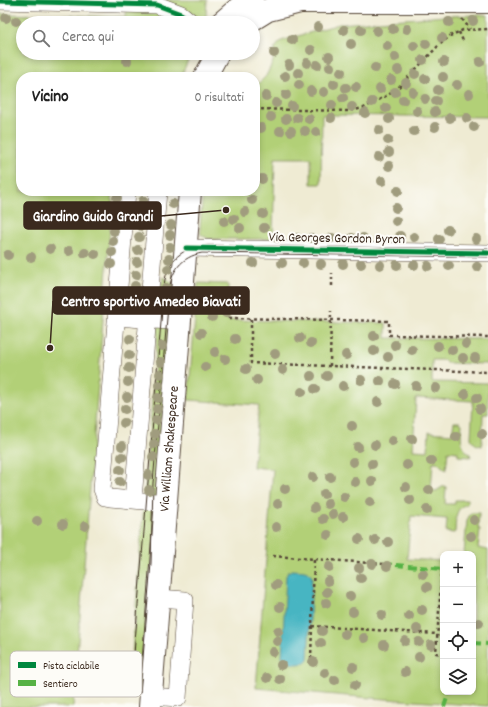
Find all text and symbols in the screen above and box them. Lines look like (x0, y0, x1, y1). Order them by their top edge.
search box (16, 16, 260, 60)
icon: search (30, 27, 52, 49)
text: Cerca qui (62, 27, 114, 49)
text: Vicino (32, 86, 69, 110)
text: 0 risultati (194, 89, 244, 108)
callout: Giardino Guido Grandi (24, 202, 161, 229)
text: Giardino Guido Grandi (33, 207, 154, 229)
street label: Via Georges Gordon Byron (269, 228, 405, 250)
callout: Centro sportivo Amedeo Biavati (53, 287, 249, 314)
text: Centro sportivo Amedeo Biavati (61, 292, 241, 314)
street label: Via William Shakespeare (155, 385, 185, 512)
map controls (440, 551, 476, 695)
button: + (440, 551, 476, 587)
button: − (440, 587, 476, 623)
button: locate (440, 623, 476, 659)
legend (10, 651, 142, 697)
text: Pista ciclabile (43, 659, 99, 675)
button: layers (440, 659, 476, 695)
text: Sentiero (43, 677, 78, 693)

